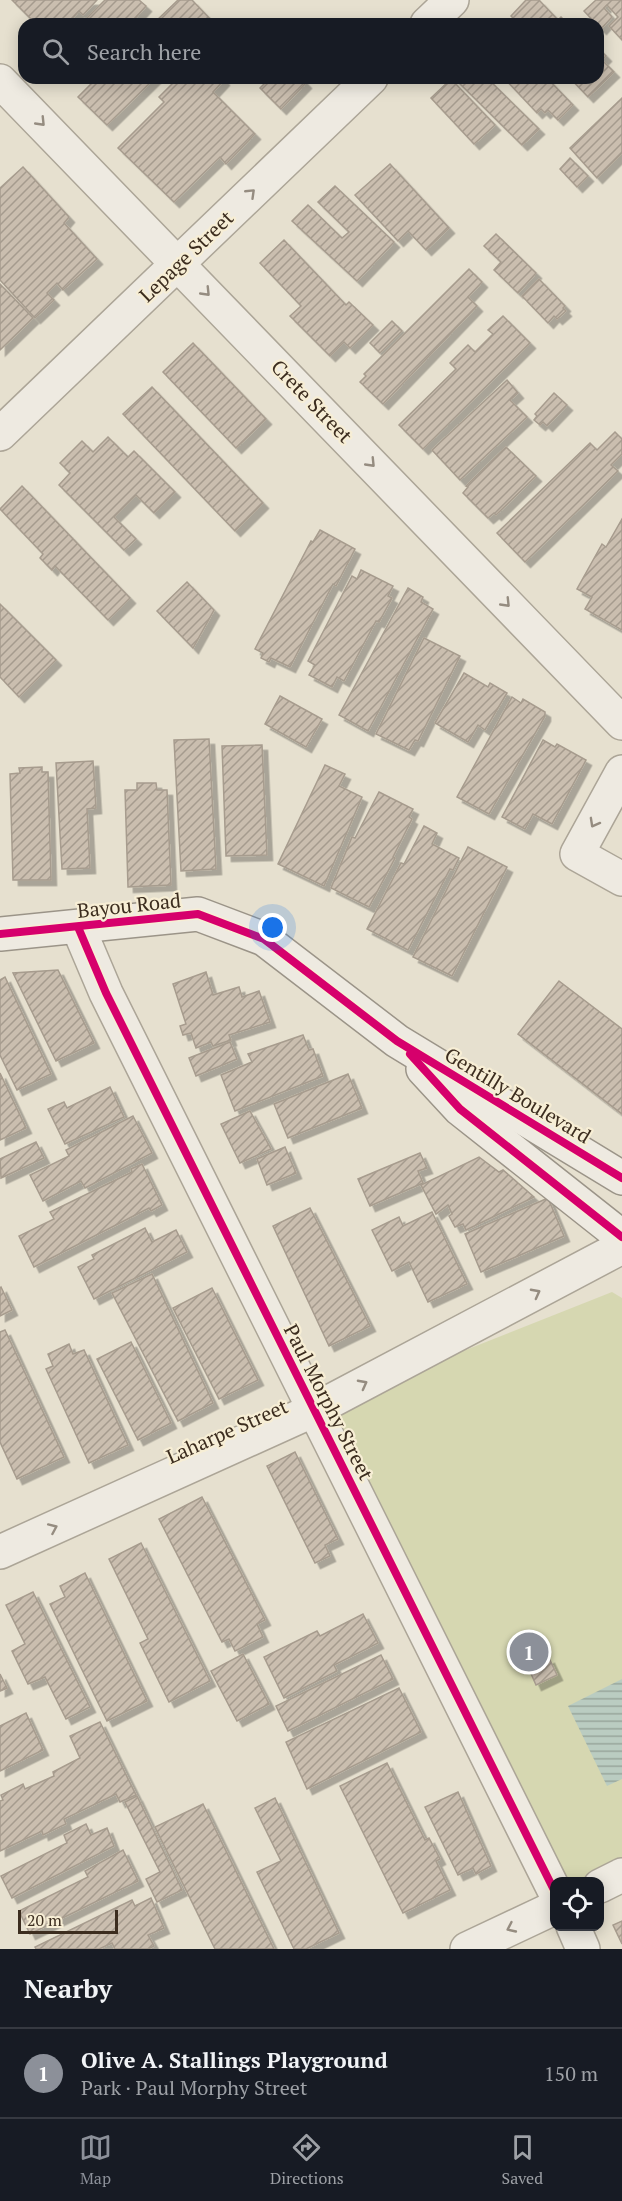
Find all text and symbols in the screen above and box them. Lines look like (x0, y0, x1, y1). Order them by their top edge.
search box (18, 18, 604, 84)
icon: search (39, 35, 72, 68)
text: Search here (87, 37, 201, 66)
one-way arrow (34, 116, 45, 126)
one-way arrow (243, 190, 254, 201)
street label: Lepage Street (133, 204, 239, 308)
one-way arrow (199, 285, 210, 296)
street label: Crete Street (265, 353, 359, 449)
one-way arrow (364, 456, 375, 466)
one-way arrow (499, 596, 510, 607)
one-way arrow (590, 817, 601, 827)
street label: Bayou Road (76, 886, 182, 924)
your location (258, 913, 287, 942)
street label: Gentilly Boulevard (440, 1041, 596, 1149)
one-way arrow (529, 1289, 540, 1300)
street label: Paul Morphy Street (278, 1319, 380, 1485)
one-way arrow (357, 1380, 368, 1391)
street label: Laharpe Street (162, 1392, 292, 1470)
one-way arrow (47, 1523, 58, 1535)
pin: 1 (510, 1630, 548, 1674)
map controls (550, 1877, 604, 1931)
button: locate (550, 1877, 604, 1931)
scale bar (18, 1907, 118, 1934)
text: 20 m (27, 1909, 62, 1931)
one-way arrow (506, 1921, 517, 1933)
text: Nearby (24, 1971, 112, 2005)
text: Olive A. Stallings Playground (81, 2045, 388, 2074)
text: 1 (38, 2060, 49, 2087)
text: 150 m (544, 2060, 598, 2087)
text: Park · Paul Morphy Street (81, 2074, 307, 2101)
tab: Map (79, 2131, 112, 2189)
tab: Directions (270, 2131, 344, 2189)
tab: Saved (502, 2131, 543, 2189)

